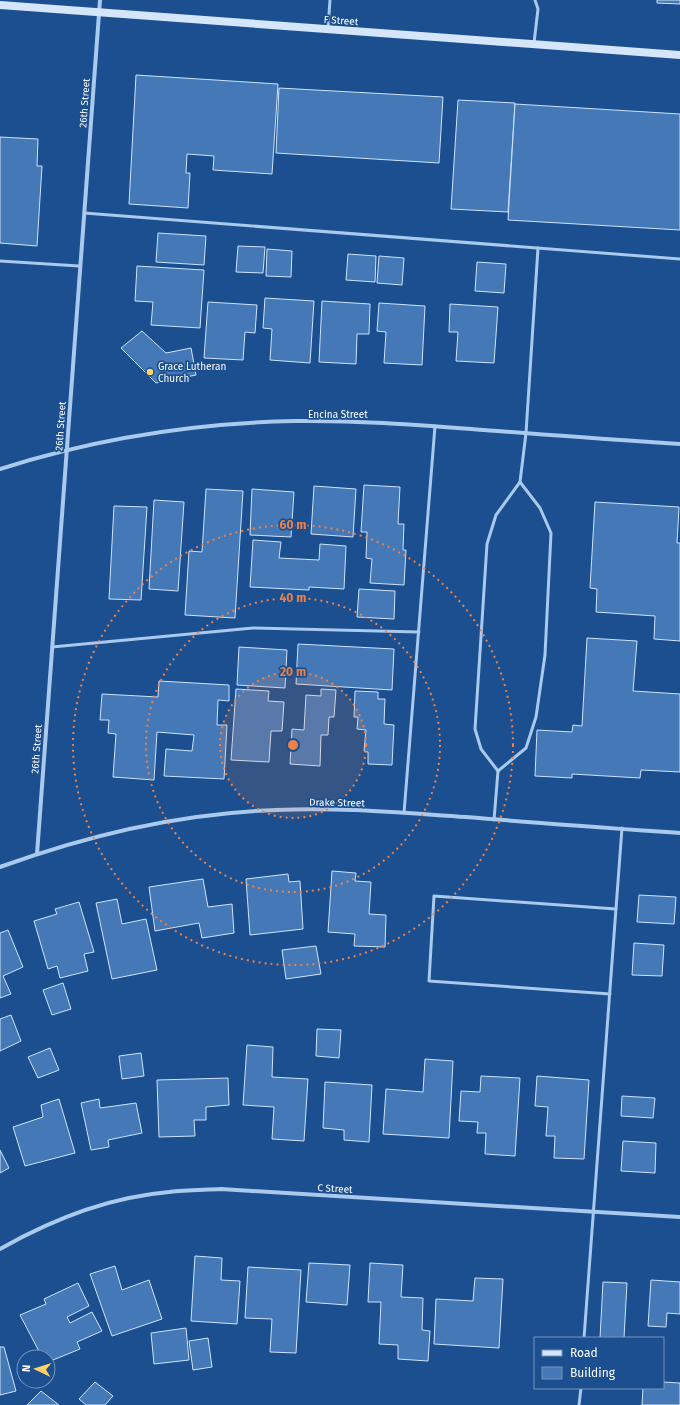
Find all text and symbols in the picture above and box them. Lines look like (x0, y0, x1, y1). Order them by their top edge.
street label: F Street (323, 14, 359, 28)
street label: 26th Street (77, 78, 93, 128)
place label: Grace Lutheran Church (158, 361, 226, 385)
marker: Grace Lutheran Church (145, 367, 155, 377)
street label: 26th Street (53, 401, 69, 451)
street label: Encina Street (308, 409, 368, 421)
text: 60 m (280, 518, 306, 532)
text: 40 m (280, 591, 306, 605)
text: 20 m (280, 665, 306, 679)
street label: 26th Street (29, 724, 45, 774)
centre of rings (286, 738, 300, 752)
street label: Drake Street (309, 797, 365, 809)
street label: C Street (317, 1182, 353, 1196)
legend (534, 1337, 664, 1389)
text: Road (570, 1346, 598, 1360)
north arrow (16, 1349, 56, 1389)
text: N (20, 1364, 33, 1372)
text: Building (570, 1366, 616, 1380)

